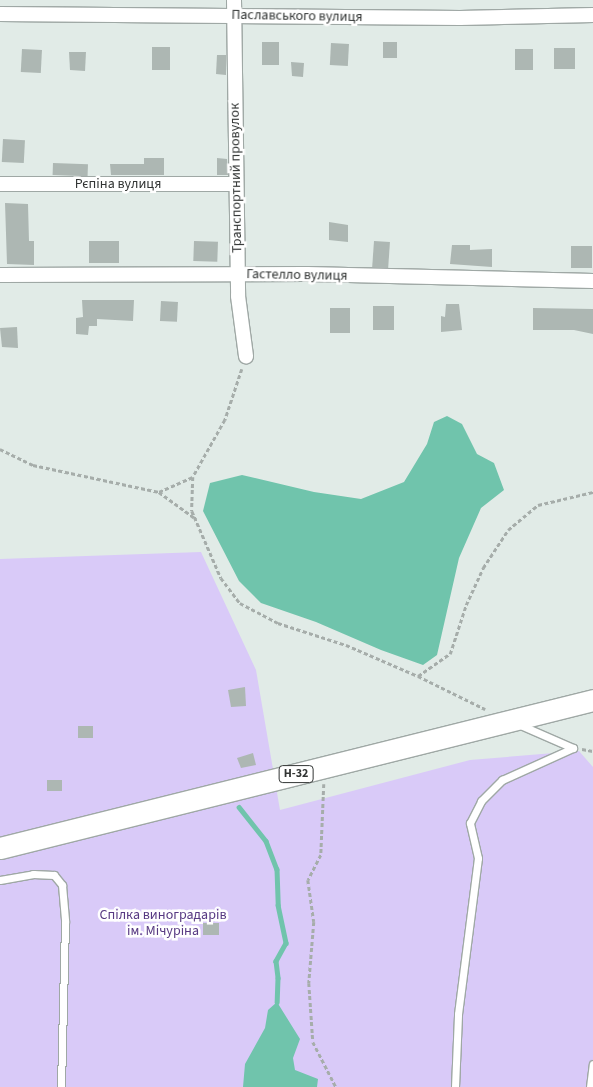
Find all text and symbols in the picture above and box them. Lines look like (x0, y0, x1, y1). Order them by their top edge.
street label: Паславського вулиця (231, 6, 363, 26)
street label: Транспортний провулок (226, 103, 246, 253)
street label: Рєпіна вулиця (75, 176, 161, 192)
street label: Гастелло вулиця (246, 266, 348, 284)
road number: Н-32 (278, 764, 314, 784)
park label: Спілка виноградарів ім. Мічуріна (99, 907, 227, 940)

